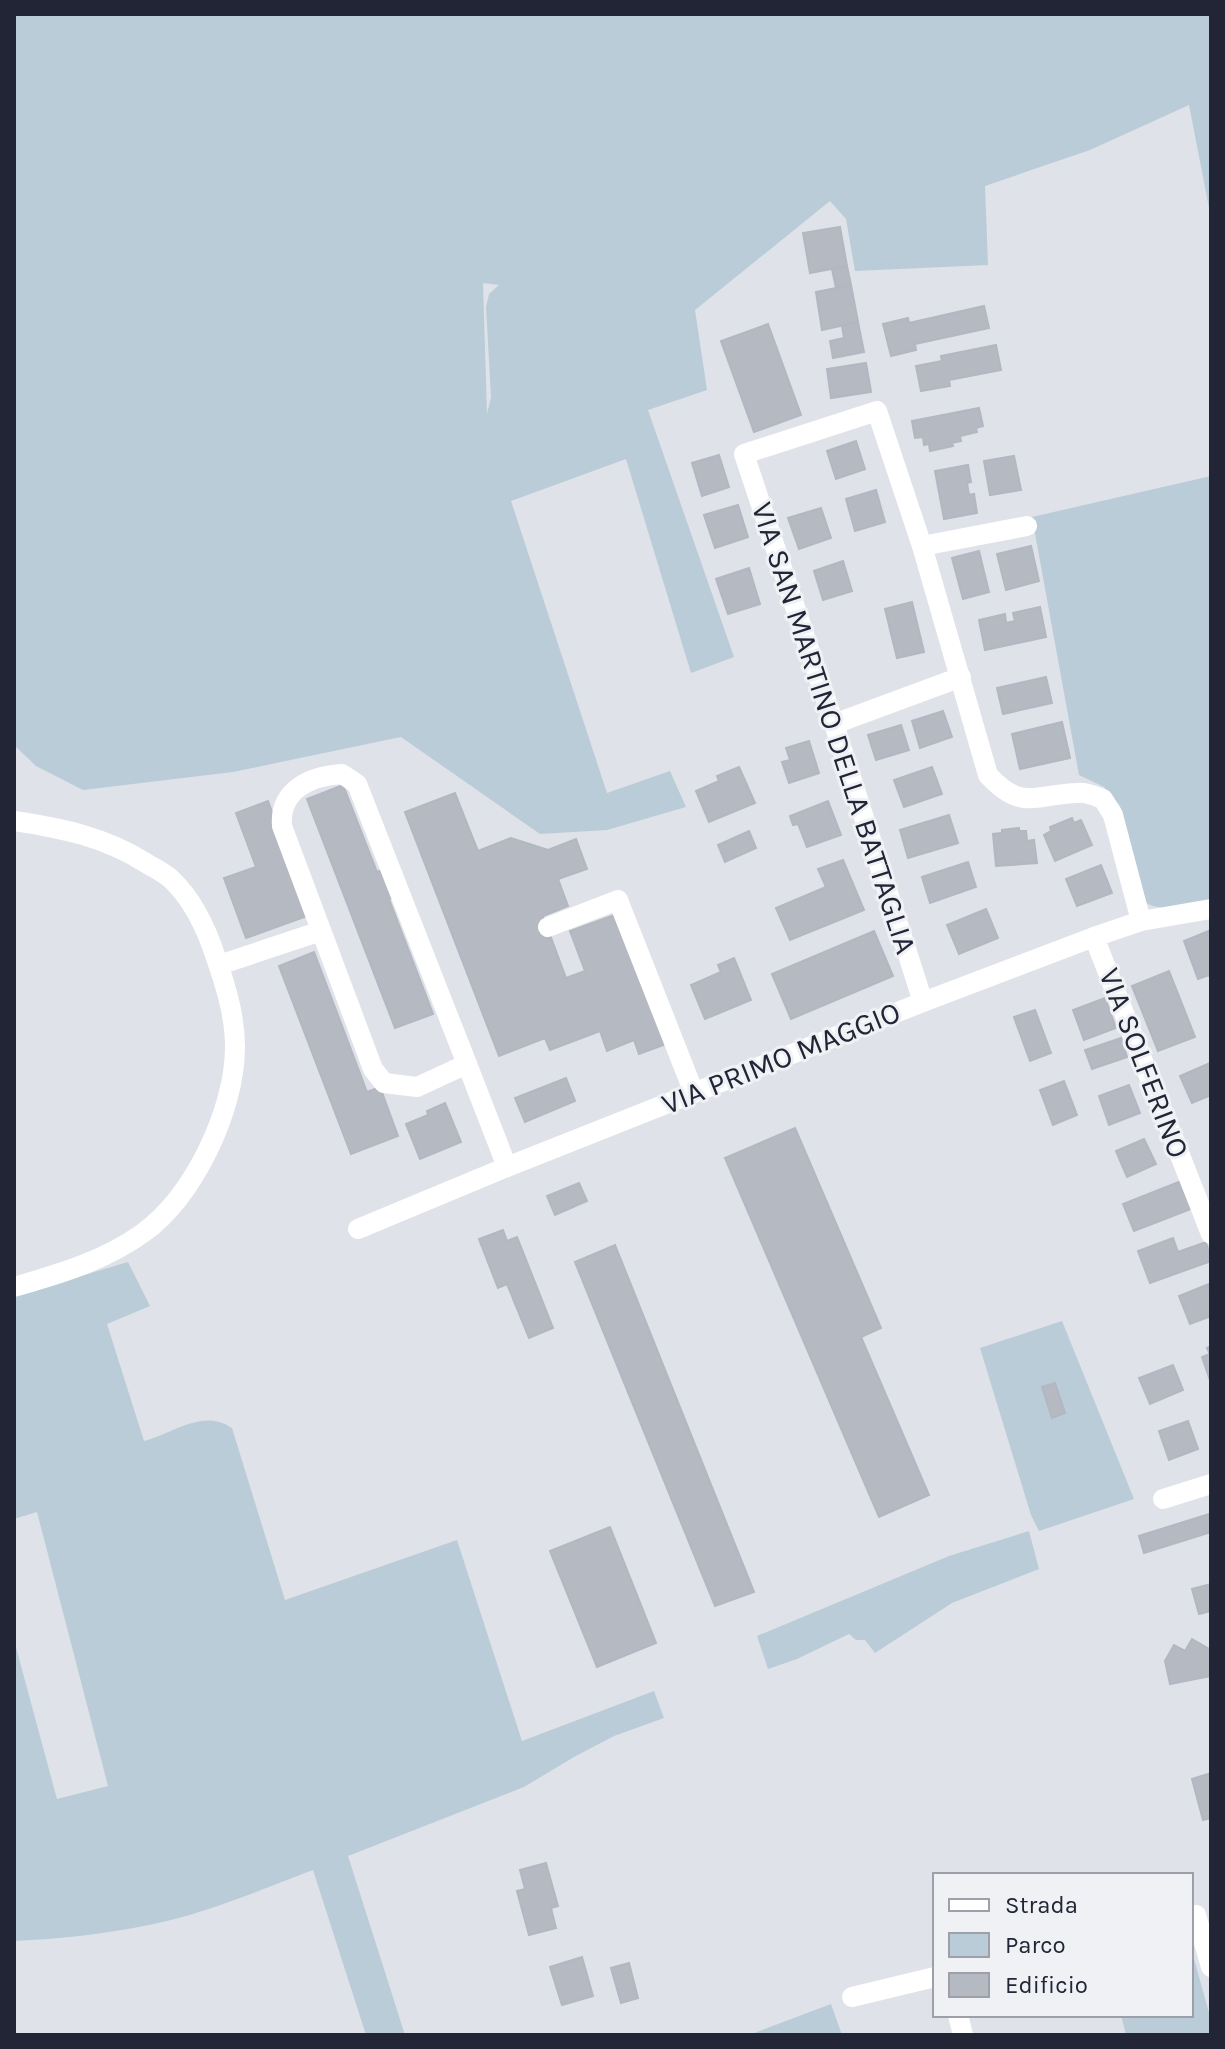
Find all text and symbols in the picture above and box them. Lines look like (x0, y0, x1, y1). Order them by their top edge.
street label: VIA SAN MARTINO DELLA BATTAGLIA (744, 498, 924, 958)
street label: VIA SOLFERINO (1091, 963, 1197, 1163)
street label: VIA PRIMO MAGGIO (657, 994, 905, 1122)
legend (933, 1873, 1193, 2017)
text: Strada (1005, 1891, 1078, 1919)
text: Parco (1005, 1931, 1066, 1959)
text: Edificio (1005, 1971, 1088, 1999)

